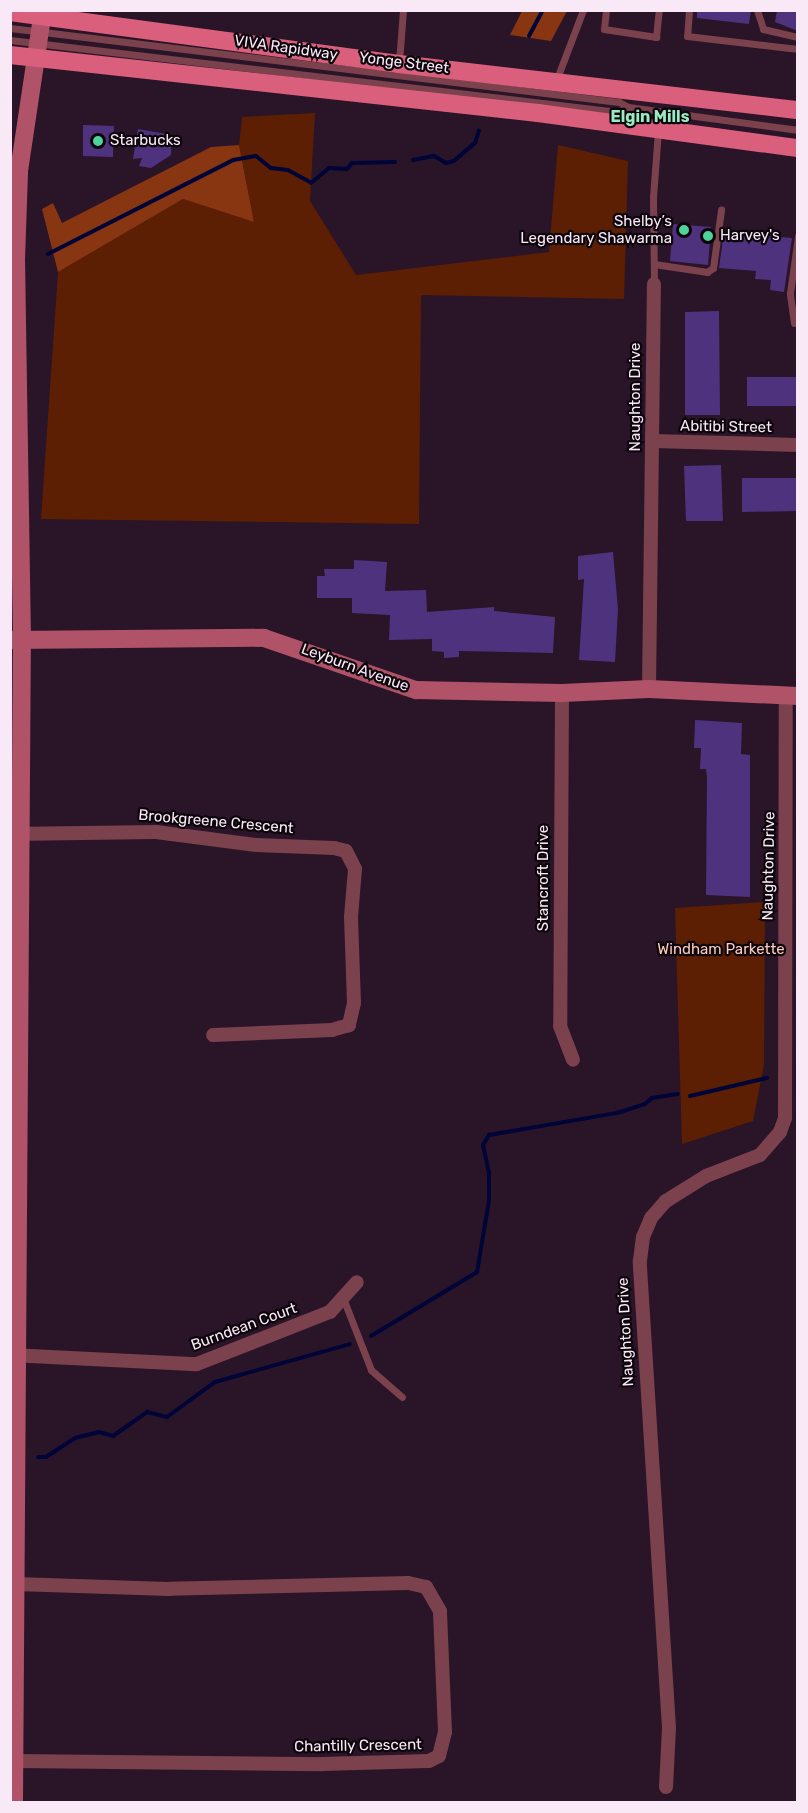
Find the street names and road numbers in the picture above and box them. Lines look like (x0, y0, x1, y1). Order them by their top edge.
street label: VIVA Rapidway (233, 32, 339, 64)
street label: Yonge Street (358, 49, 450, 77)
street label: Naughton Drive (627, 342, 645, 452)
street label: Abitibi Street (680, 417, 772, 437)
street label: Leyburn Avenue (299, 640, 411, 696)
street label: Brookgreene Crescent (138, 806, 294, 838)
street label: Naughton Drive (759, 811, 779, 921)
street label: Stancroft Drive (535, 825, 553, 931)
street label: Naughton Drive (614, 1277, 638, 1387)
street label: Burndean Court (189, 1299, 299, 1355)
street label: Chantilly Crescent (294, 1736, 422, 1756)

